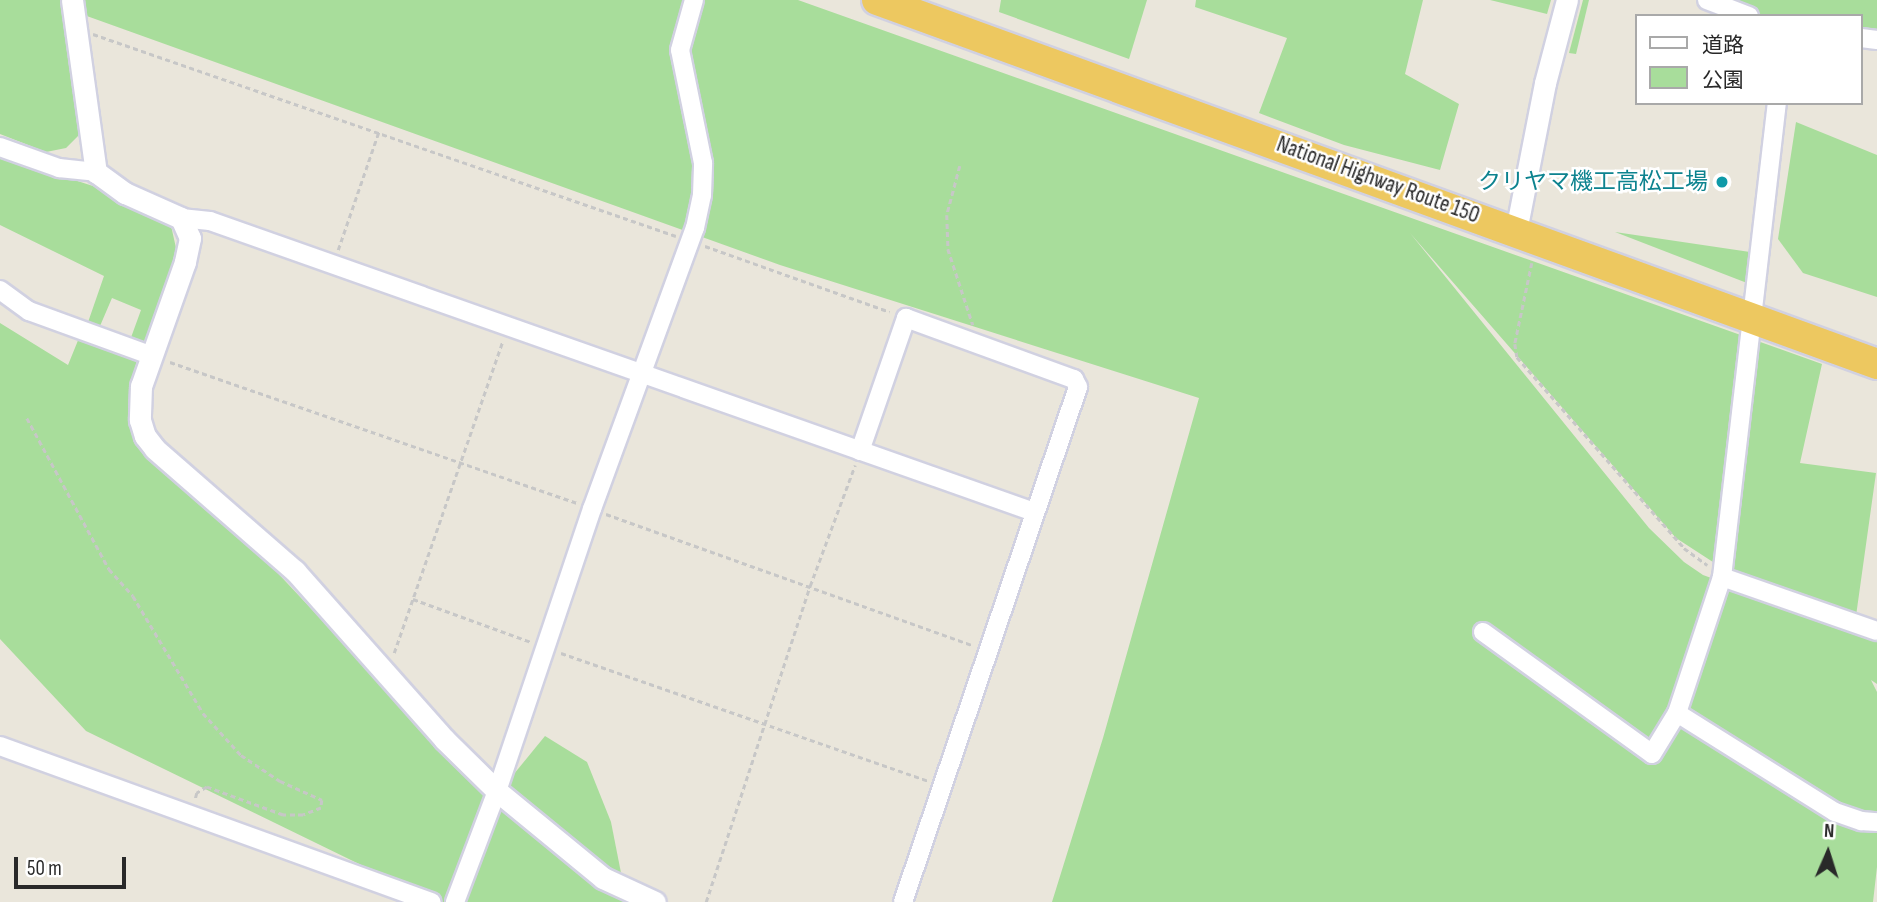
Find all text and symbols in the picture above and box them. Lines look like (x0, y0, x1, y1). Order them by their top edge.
legend (1636, 14, 1863, 105)
text: 道路 (1702, 33, 1744, 58)
text: 公園 (1702, 68, 1744, 93)
street label: National Highway Route 150 (1273, 130, 1483, 230)
place label: クリヤマ機工高松工場 (1478, 168, 1708, 196)
marker: クリヤマ機工高松工場 (1714, 174, 1730, 190)
north arrow (1793, 818, 1863, 888)
text: N (1823, 820, 1835, 843)
scale bar (18, 842, 130, 886)
text: 50 m (27, 856, 62, 881)

